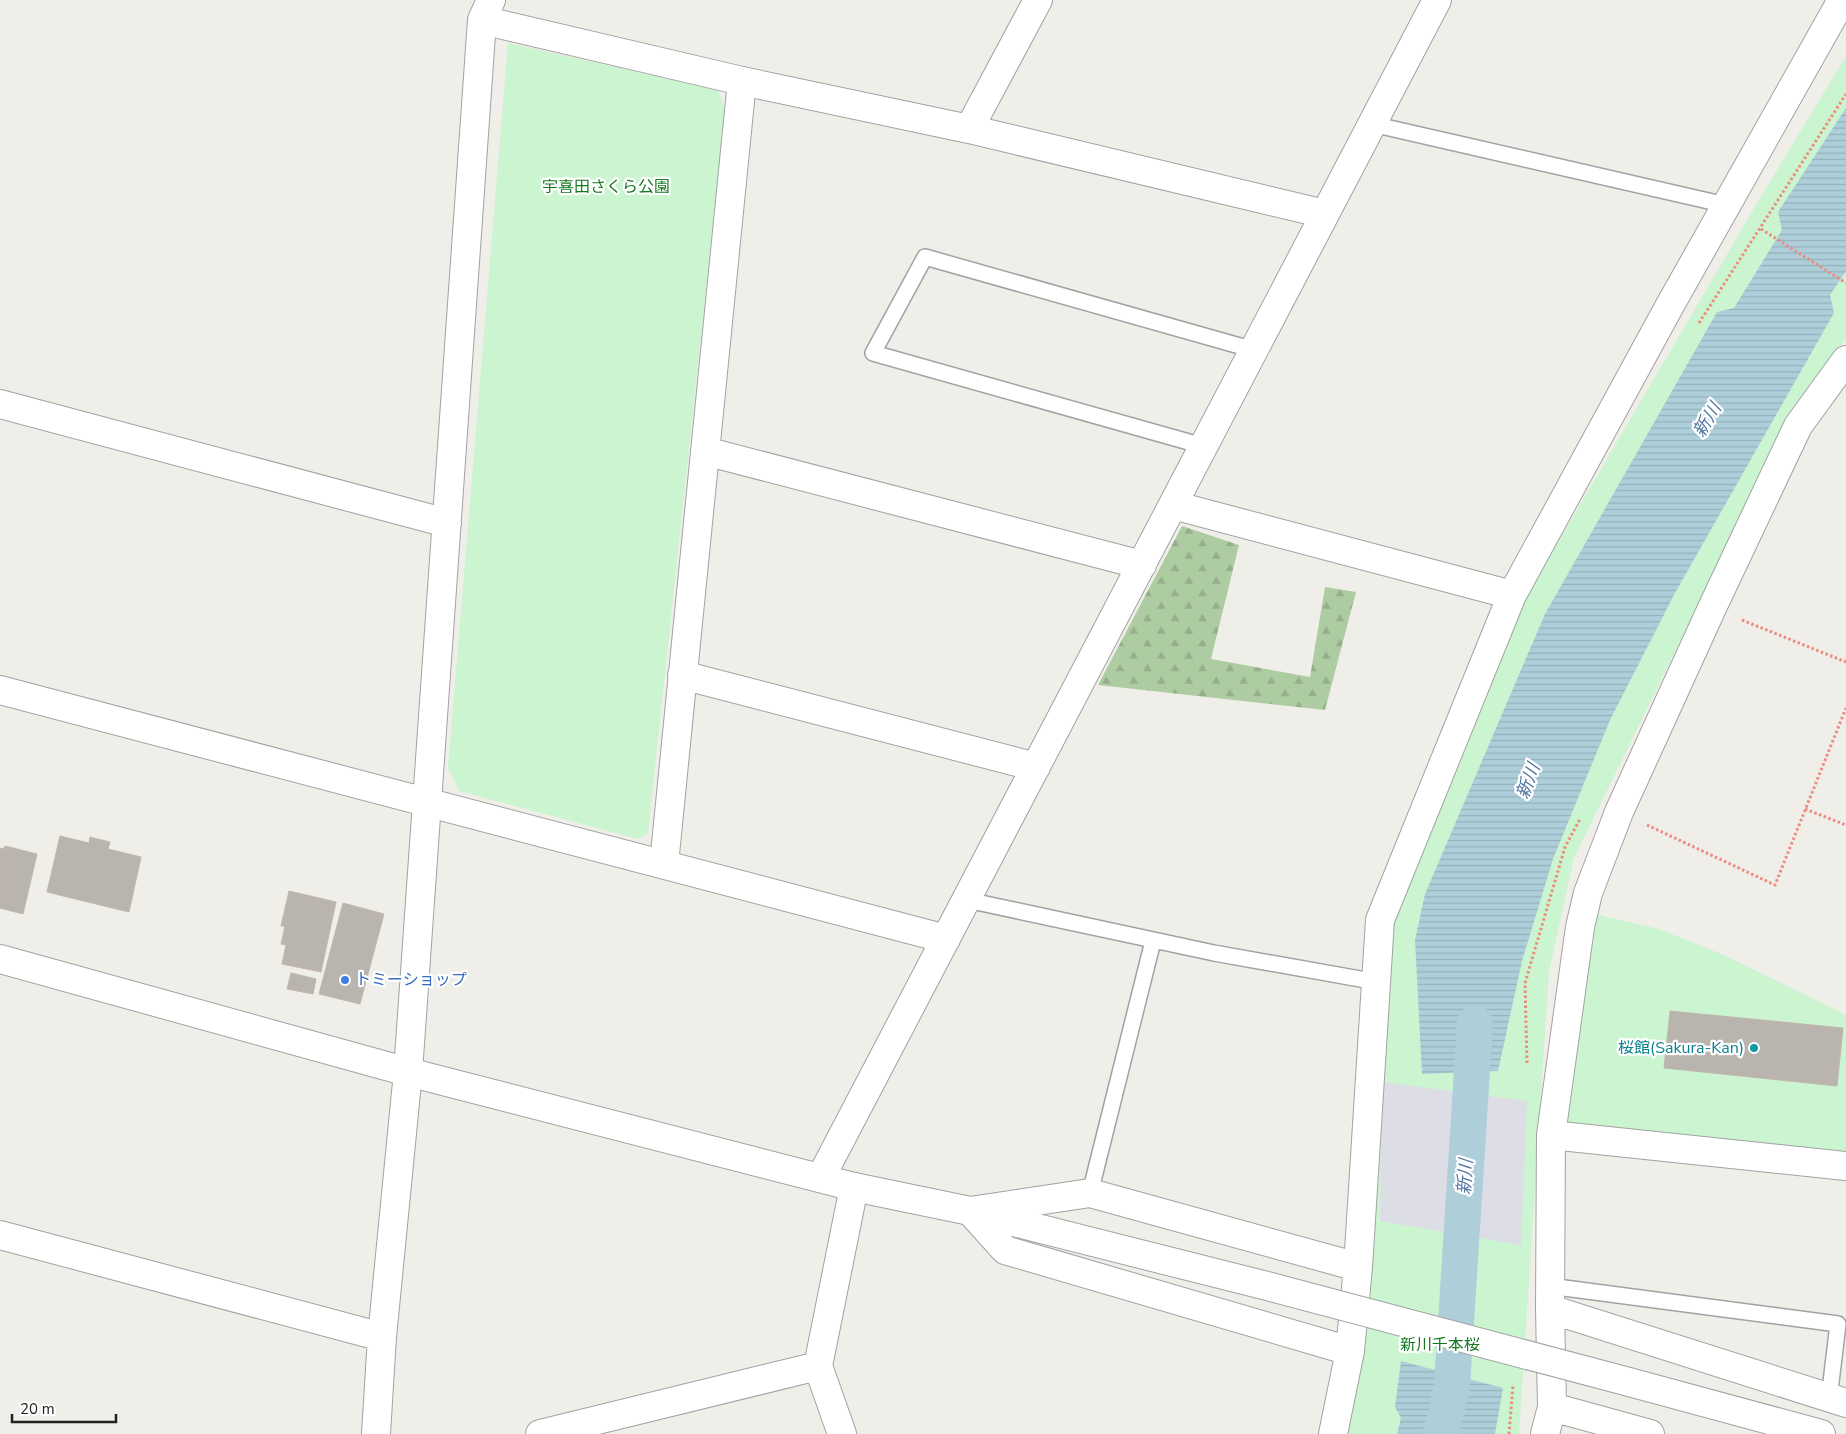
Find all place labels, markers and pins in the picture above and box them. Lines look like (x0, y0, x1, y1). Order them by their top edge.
place label: トミーショップ (355, 969, 467, 991)
marker: トミーショップ (339, 974, 351, 986)
place label: 桜館(Sakura-Kan) (1618, 1037, 1744, 1059)
marker: 桜館(Sakura-Kan) (1748, 1042, 1760, 1054)

